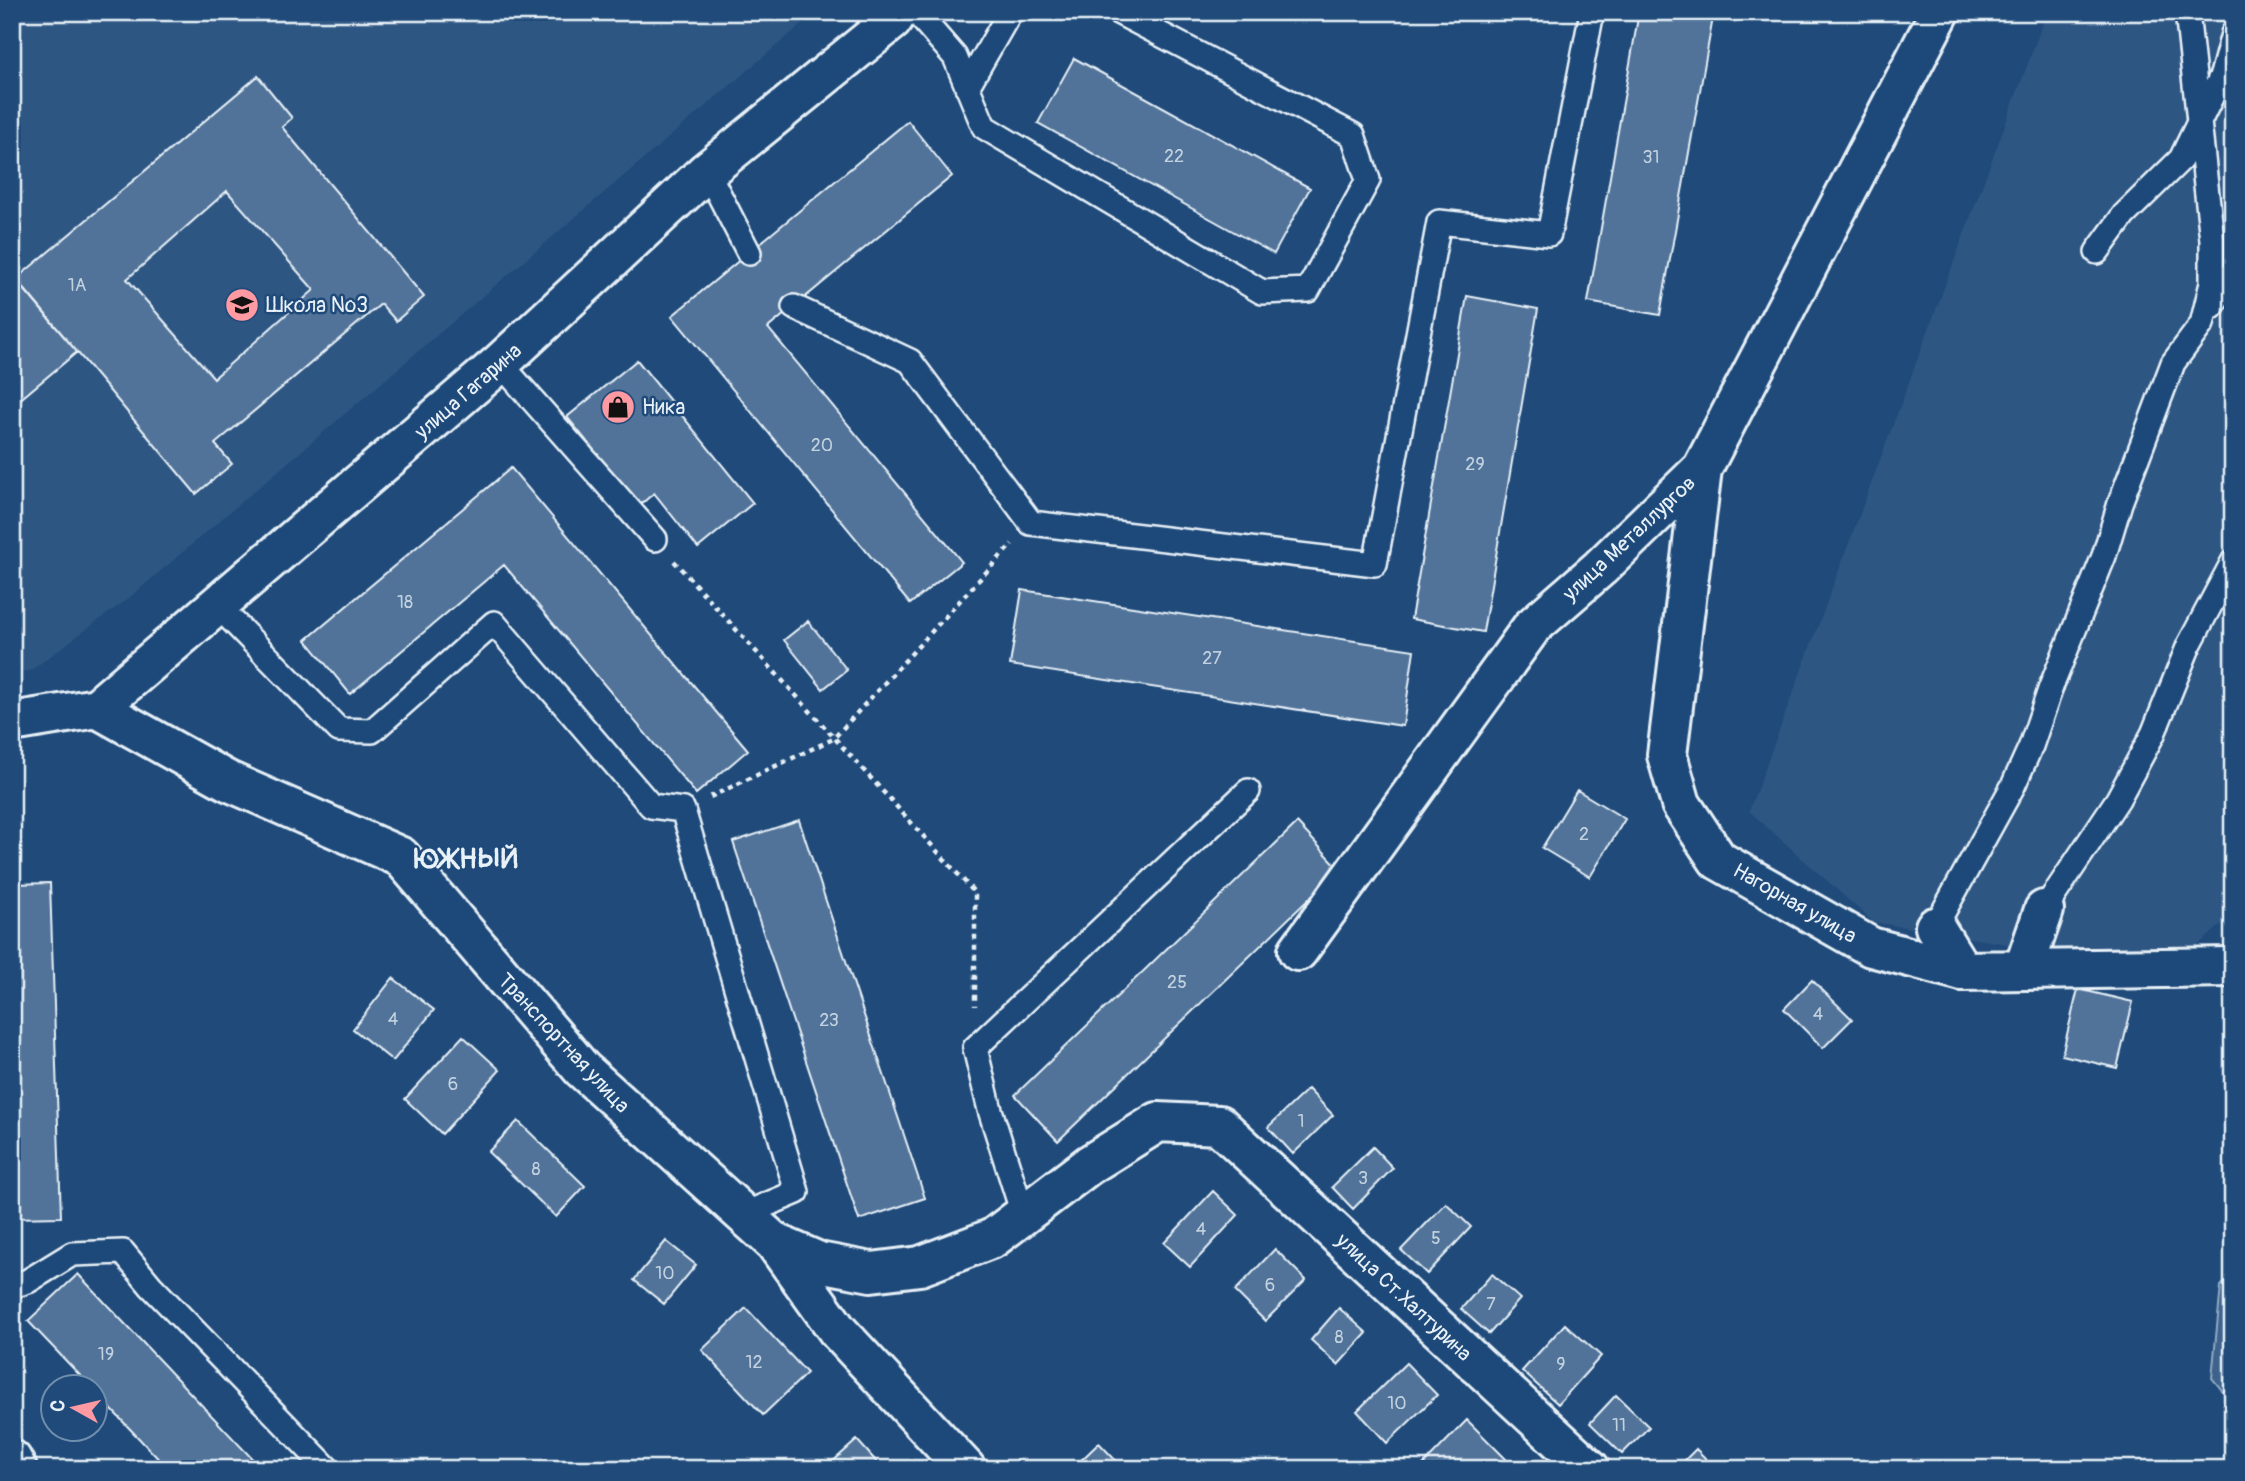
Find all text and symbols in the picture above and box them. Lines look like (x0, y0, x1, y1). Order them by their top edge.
house number: 22 (1164, 145, 1184, 168)
house number: 31 (1642, 146, 1660, 169)
house number: 1А (68, 274, 87, 297)
school or university icon: Школа №3 (223, 286, 261, 324)
place label: Школа №3 (266, 292, 368, 319)
street label: улица Гагарина (408, 338, 527, 446)
shop icon: Ника (599, 388, 637, 426)
place label: Ника (642, 394, 685, 421)
house number: 20 (811, 434, 833, 457)
house number: 29 (1465, 453, 1485, 476)
street label: улица Металлургов (1556, 470, 1702, 608)
house number: 18 (397, 591, 413, 614)
house number: 27 (1202, 647, 1222, 670)
house number: 2 (1579, 823, 1589, 846)
district label: ЮЖНЫЙ (413, 842, 520, 877)
street label: Нагорная улица (1728, 857, 1861, 950)
street label: Транспортная улица (492, 968, 636, 1119)
house number: 25 (1167, 971, 1187, 994)
house number: 4 (1813, 1003, 1824, 1026)
house number: 4 (388, 1008, 399, 1031)
house number: 23 (819, 1009, 839, 1032)
house number: 6 (448, 1073, 458, 1096)
house number: 1 (1297, 1110, 1305, 1133)
house number: 8 (531, 1158, 541, 1181)
house number: 3 (1358, 1167, 1368, 1190)
house number: 4 (1196, 1218, 1207, 1241)
street label: улица Ст.Халтурина (1329, 1227, 1477, 1367)
house number: 5 (1431, 1227, 1441, 1250)
house number: 10 (655, 1262, 675, 1285)
house number: 6 (1265, 1274, 1275, 1297)
house number: 7 (1486, 1293, 1496, 1316)
house number: 8 (1334, 1326, 1344, 1349)
house number: 19 (98, 1343, 114, 1366)
house number: 12 (745, 1351, 763, 1374)
house number: 9 (1556, 1353, 1566, 1376)
north arrow (38, 1372, 108, 1442)
house number: 10 (1387, 1392, 1407, 1415)
text: С (45, 1398, 71, 1413)
house number: 11 (1612, 1414, 1626, 1437)

